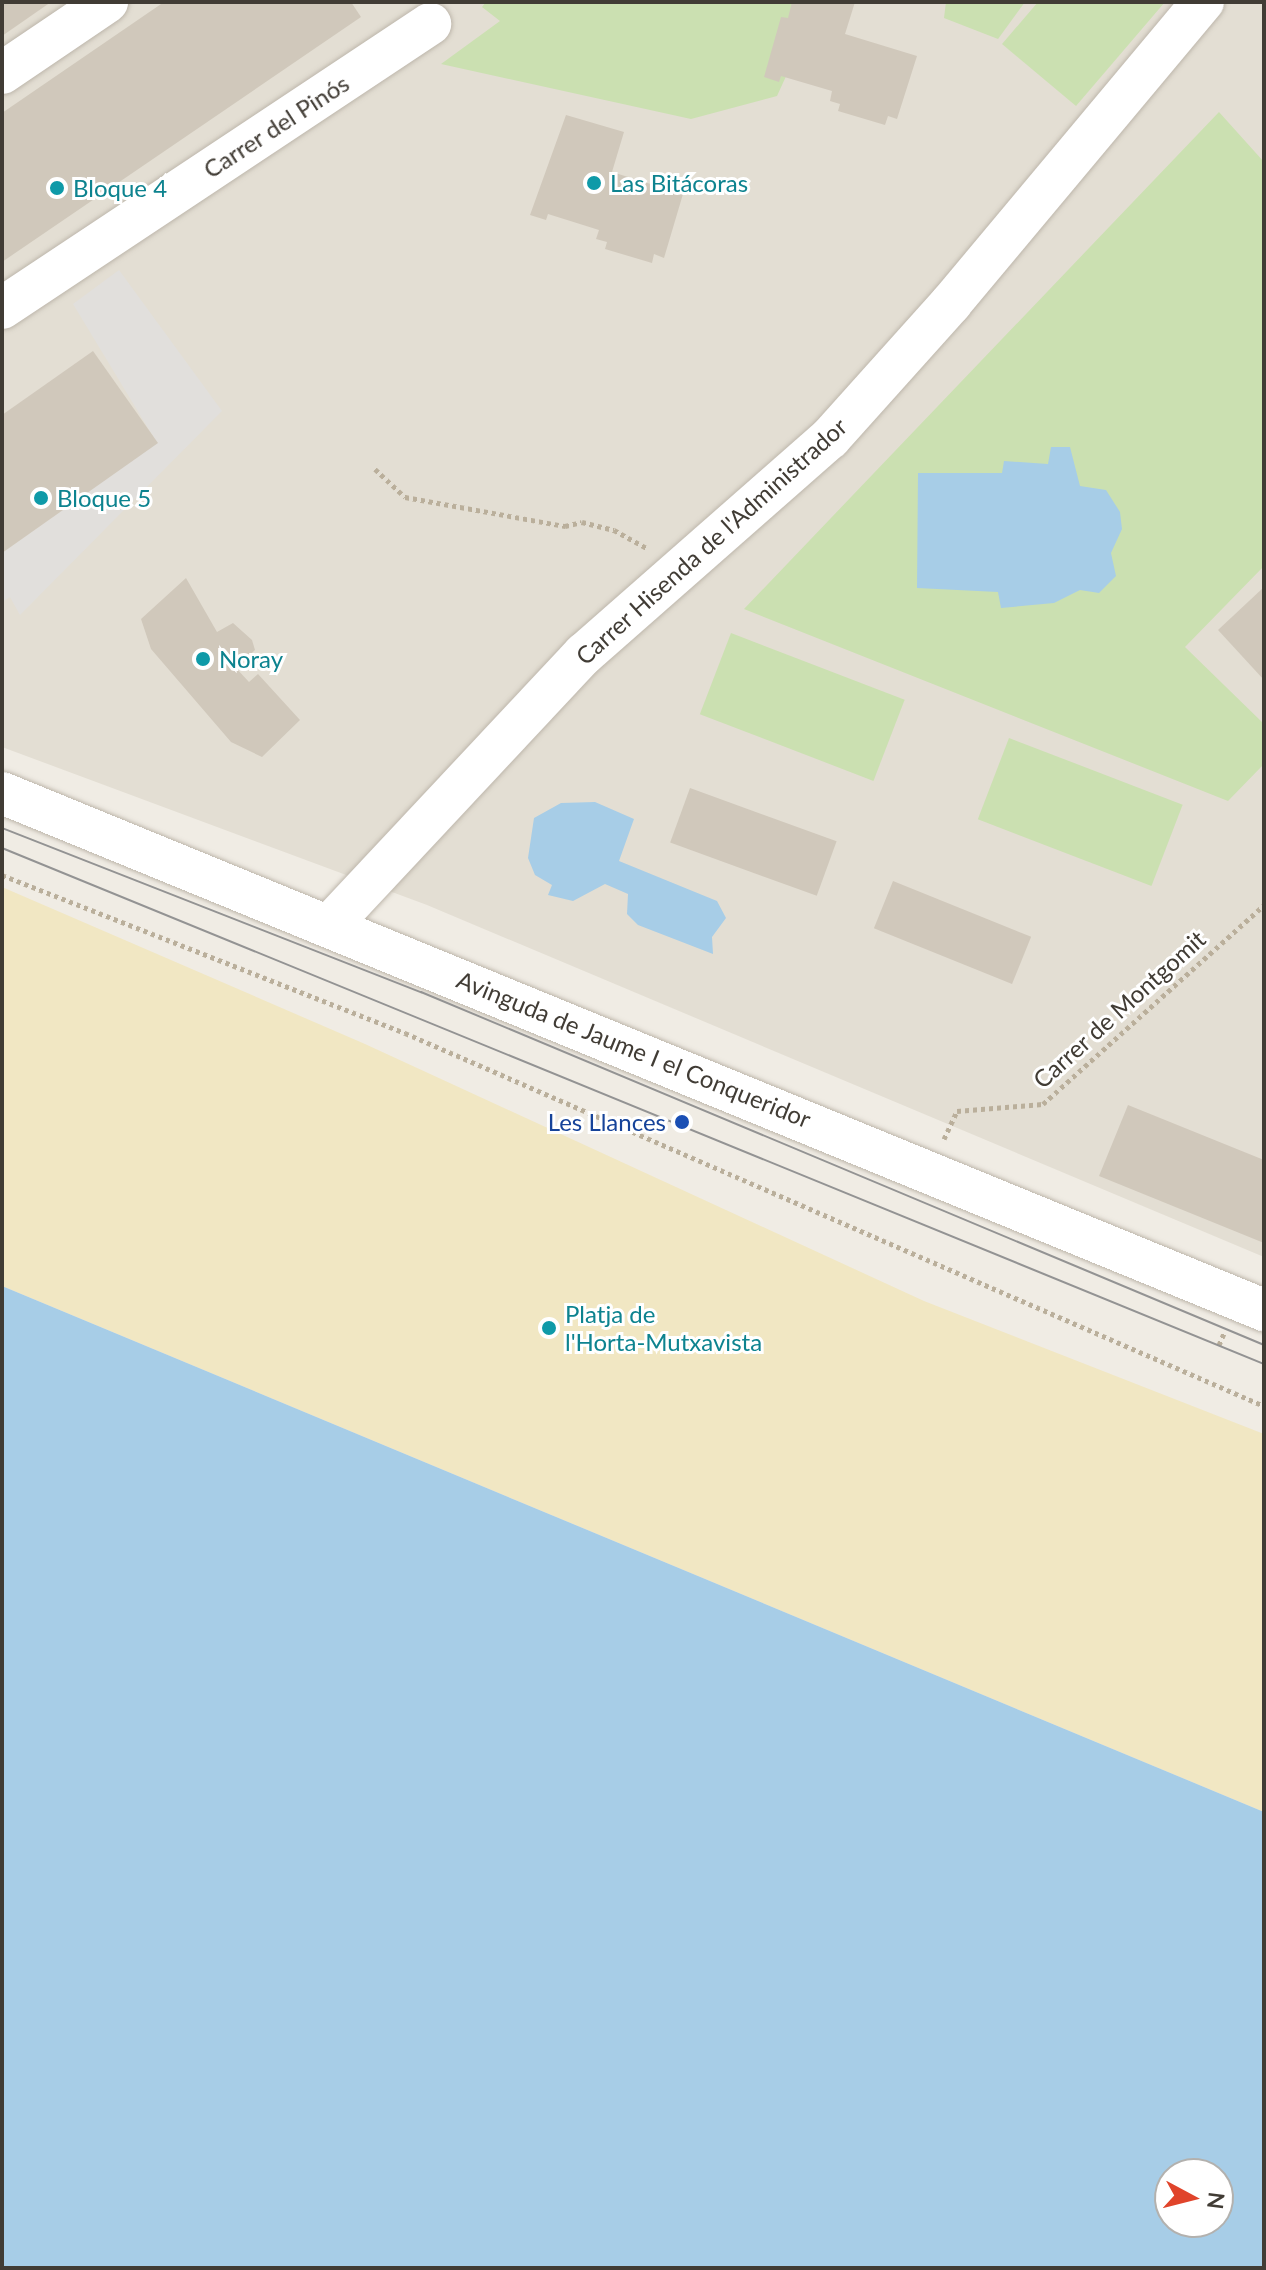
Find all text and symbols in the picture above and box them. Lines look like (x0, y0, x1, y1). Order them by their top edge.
street label: Carrer del Pinós (198, 68, 354, 184)
place label: Las Bitácoras (610, 169, 748, 197)
place label: Bloque 4 (73, 174, 167, 202)
marker: Las Bitácoras (585, 174, 603, 192)
marker: Bloque 4 (48, 179, 66, 197)
street label: Carrer Hisenda de l'Administrador (569, 411, 853, 671)
place label: Bloque 5 (57, 484, 151, 512)
marker: Bloque 5 (32, 489, 50, 507)
place label: Noray (219, 645, 283, 673)
marker: Noray (194, 650, 212, 668)
street label: Carrer de Montgomit (1027, 924, 1211, 1094)
street label: Avinguda de Jaume I el Conqueridor (452, 964, 816, 1134)
place label: Les Llances (548, 1108, 666, 1136)
marker: Les Llances (673, 1113, 691, 1131)
place label: Platja de l'Horta-Mutxavista (565, 1300, 762, 1356)
marker: Platja de l'Horta-Mutxavista (540, 1319, 558, 1337)
north arrow (1154, 2158, 1234, 2238)
text: N (1202, 2191, 1231, 2211)

